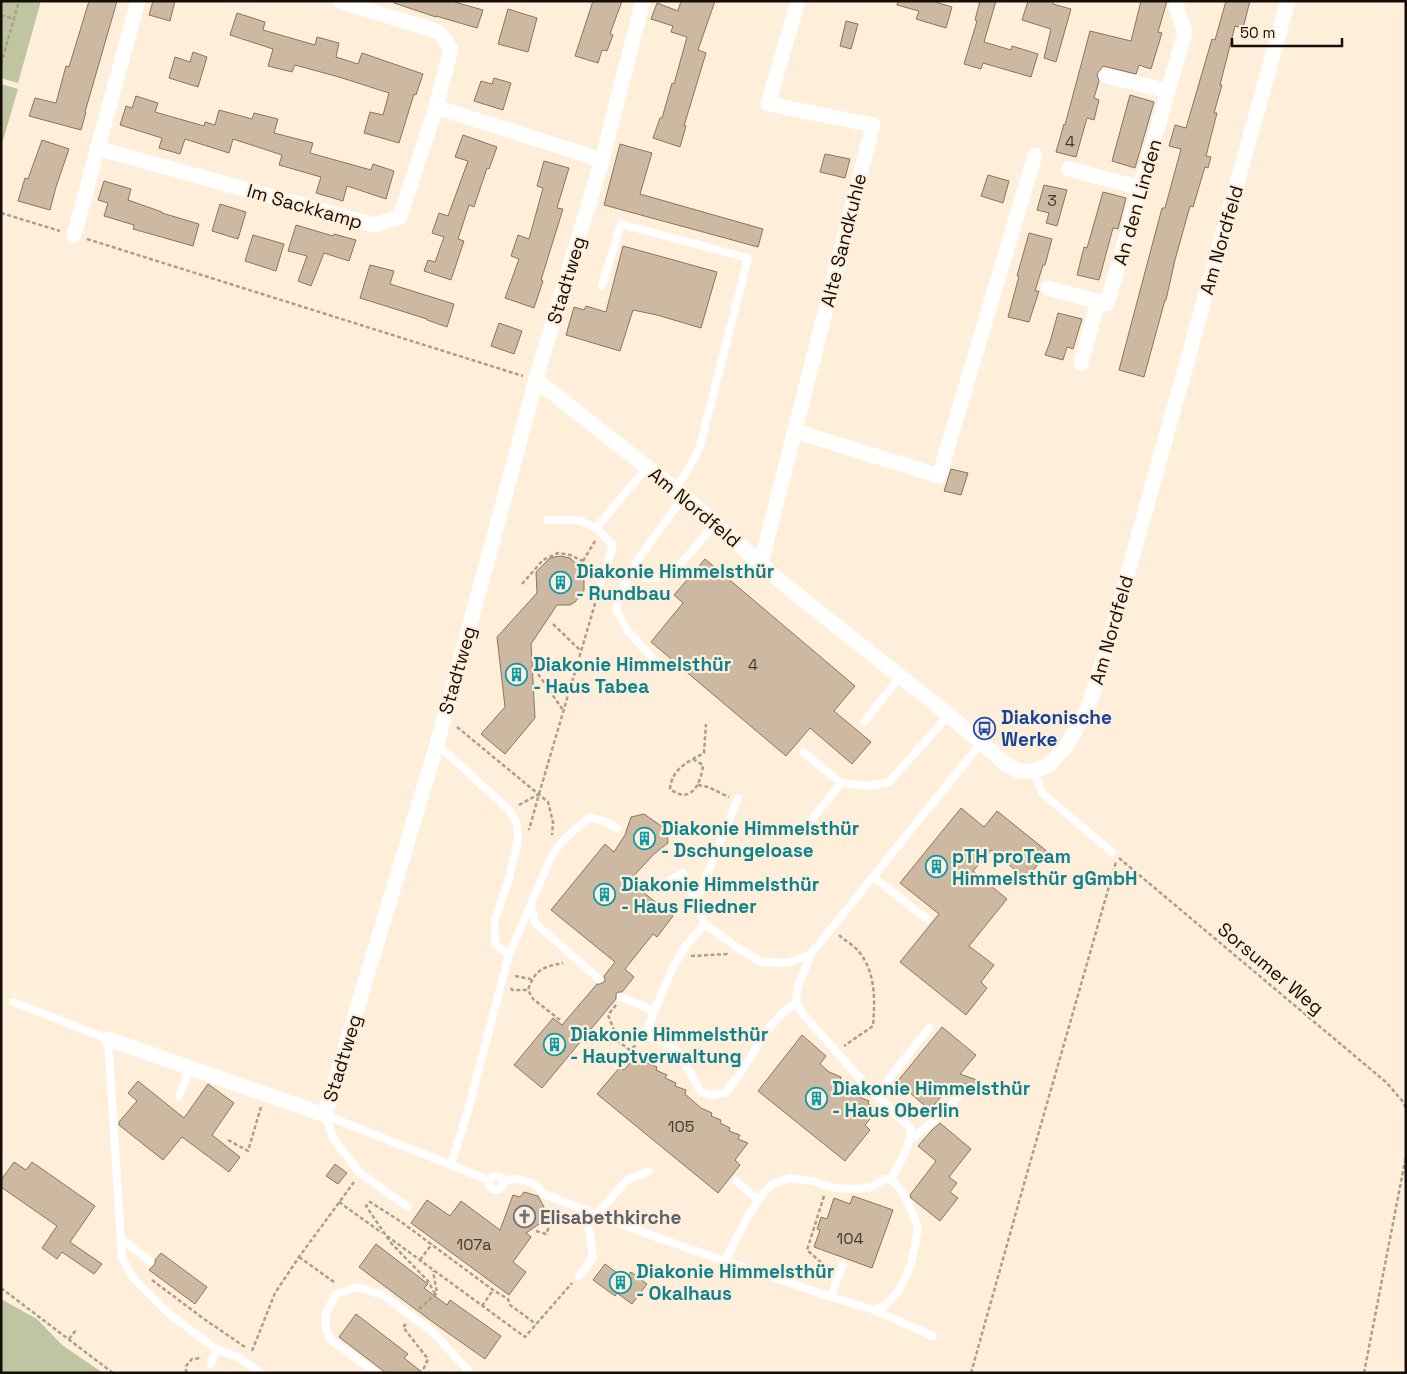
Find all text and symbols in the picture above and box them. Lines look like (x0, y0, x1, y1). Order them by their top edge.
scale bar (1232, 15, 1342, 47)
text: 50 m (1240, 23, 1275, 42)
house number: 4 (1065, 131, 1075, 152)
street label: An den Linden (1108, 136, 1167, 268)
street label: Alte Sandkuhle (815, 171, 872, 310)
street label: Im Sackkamp (244, 178, 366, 235)
street label: Am Nordfeld (1194, 183, 1249, 298)
house number: 3 (1047, 190, 1057, 211)
street label: Stadtweg (541, 233, 592, 327)
street label: Am Nordfeld (643, 462, 746, 553)
place label: Diakonie Himmelsthür - Rundbau (576, 559, 774, 606)
building icon: Diakonie Himmelsthür - Rundbau (548, 570, 572, 594)
street label: Am Nordfeld (1084, 573, 1139, 688)
street label: Stadtweg (433, 623, 482, 717)
place label: Diakonie Himmelsthür - Haus Tabea (533, 652, 731, 699)
house number: 4 (748, 654, 758, 675)
building icon: Diakonie Himmelsthür - Haus Tabea (505, 663, 529, 687)
place label: Diakonische Werke (1001, 705, 1112, 752)
bus stop icon: Diakonische Werke (973, 716, 997, 740)
place label: Diakonie Himmelsthür - Dschungeloase (661, 816, 859, 863)
building icon: Diakonie Himmelsthür - Dschungeloase (633, 827, 657, 851)
place label: pTH proTeam Himmelsthür gGmbH (952, 844, 1138, 891)
building icon: pTH proTeam Himmelsthür gGmbH (924, 855, 948, 879)
place label: Diakonie Himmelsthür - Haus Fliedner (621, 872, 819, 919)
building icon: Diakonie Himmelsthür - Haus Fliedner (593, 883, 617, 907)
street label: Sorsumer Weg (1212, 917, 1329, 1020)
street label: Stadtweg (317, 1011, 368, 1105)
place label: Diakonie Himmelsthür - Hauptverwaltung (570, 1022, 768, 1069)
building icon: Diakonie Himmelsthür - Hauptverwaltung (542, 1033, 566, 1057)
place label: Diakonie Himmelsthür - Haus Oberlin (832, 1076, 1030, 1123)
building icon: Diakonie Himmelsthür - Haus Oberlin (804, 1087, 828, 1111)
house number: 105 (668, 1116, 694, 1137)
church icon: Elisabethkirche (512, 1205, 536, 1229)
place label: Elisabethkirche (540, 1205, 681, 1230)
house number: 104 (837, 1228, 863, 1249)
house number: 107a (457, 1234, 491, 1255)
place label: Diakonie Himmelsthür - Okalhaus (636, 1259, 834, 1306)
building icon: Diakonie Himmelsthür - Okalhaus (608, 1270, 632, 1294)

